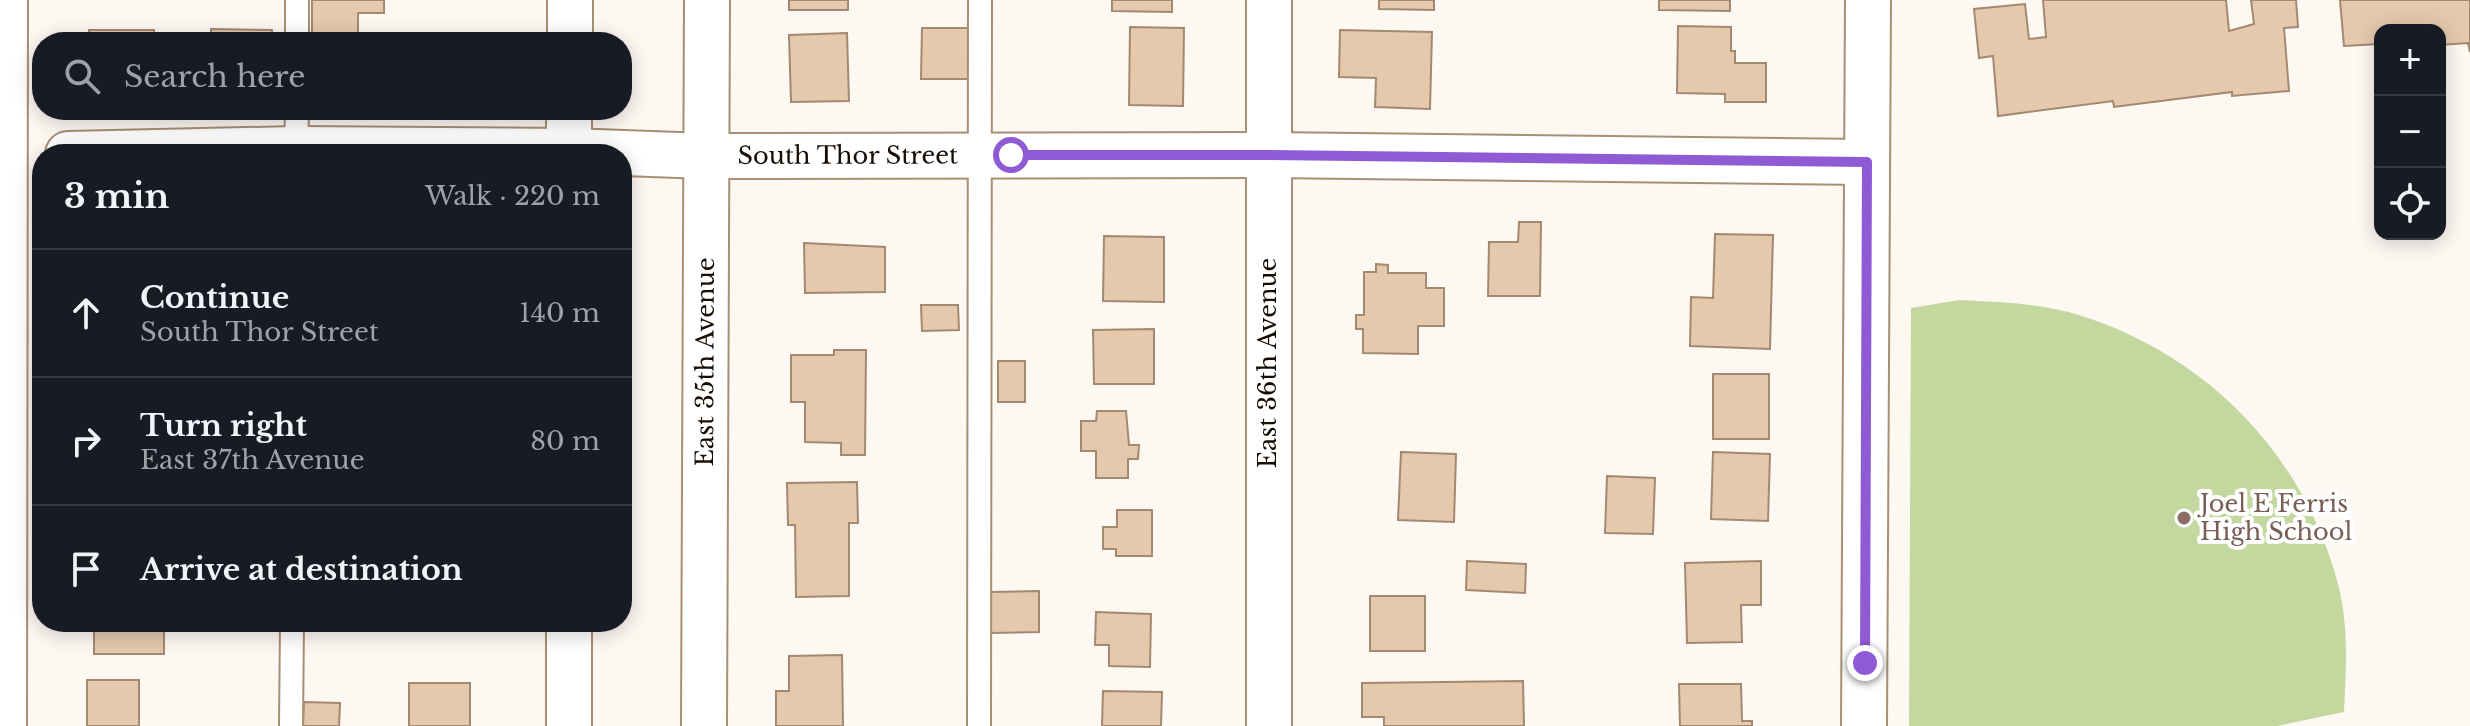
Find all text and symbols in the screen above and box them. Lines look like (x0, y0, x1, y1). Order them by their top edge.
map controls (2374, 24, 2446, 240)
button: + (2374, 24, 2446, 96)
search box (32, 32, 632, 120)
icon: search (60, 54, 104, 98)
text: Search here (124, 58, 305, 95)
button: − (2374, 96, 2446, 168)
route start (993, 137, 1029, 173)
street label: South Thor Street (738, 141, 958, 170)
button: locate (2374, 168, 2446, 240)
text: 3 min (64, 175, 169, 217)
text: Walk · 220 m (425, 180, 600, 212)
street label: East 35th Avenue (690, 257, 720, 467)
street label: East 36th Avenue (1253, 258, 1282, 468)
text: Continue (140, 279, 289, 316)
icon: ahead (64, 291, 108, 335)
text: 140 m (519, 297, 600, 329)
text: South Thor Street (140, 316, 379, 348)
text: Turn right (140, 407, 307, 444)
icon: right (64, 419, 108, 463)
text: 80 m (530, 425, 600, 457)
text: East 37th Avenue (140, 444, 365, 476)
place label: Joel E Ferris High School (2197, 489, 2352, 546)
marker: Joel E Ferris High School (2175, 509, 2193, 527)
icon: arrive (64, 547, 108, 591)
text: Arrive at destination (140, 551, 463, 588)
route end (1847, 645, 1883, 681)

